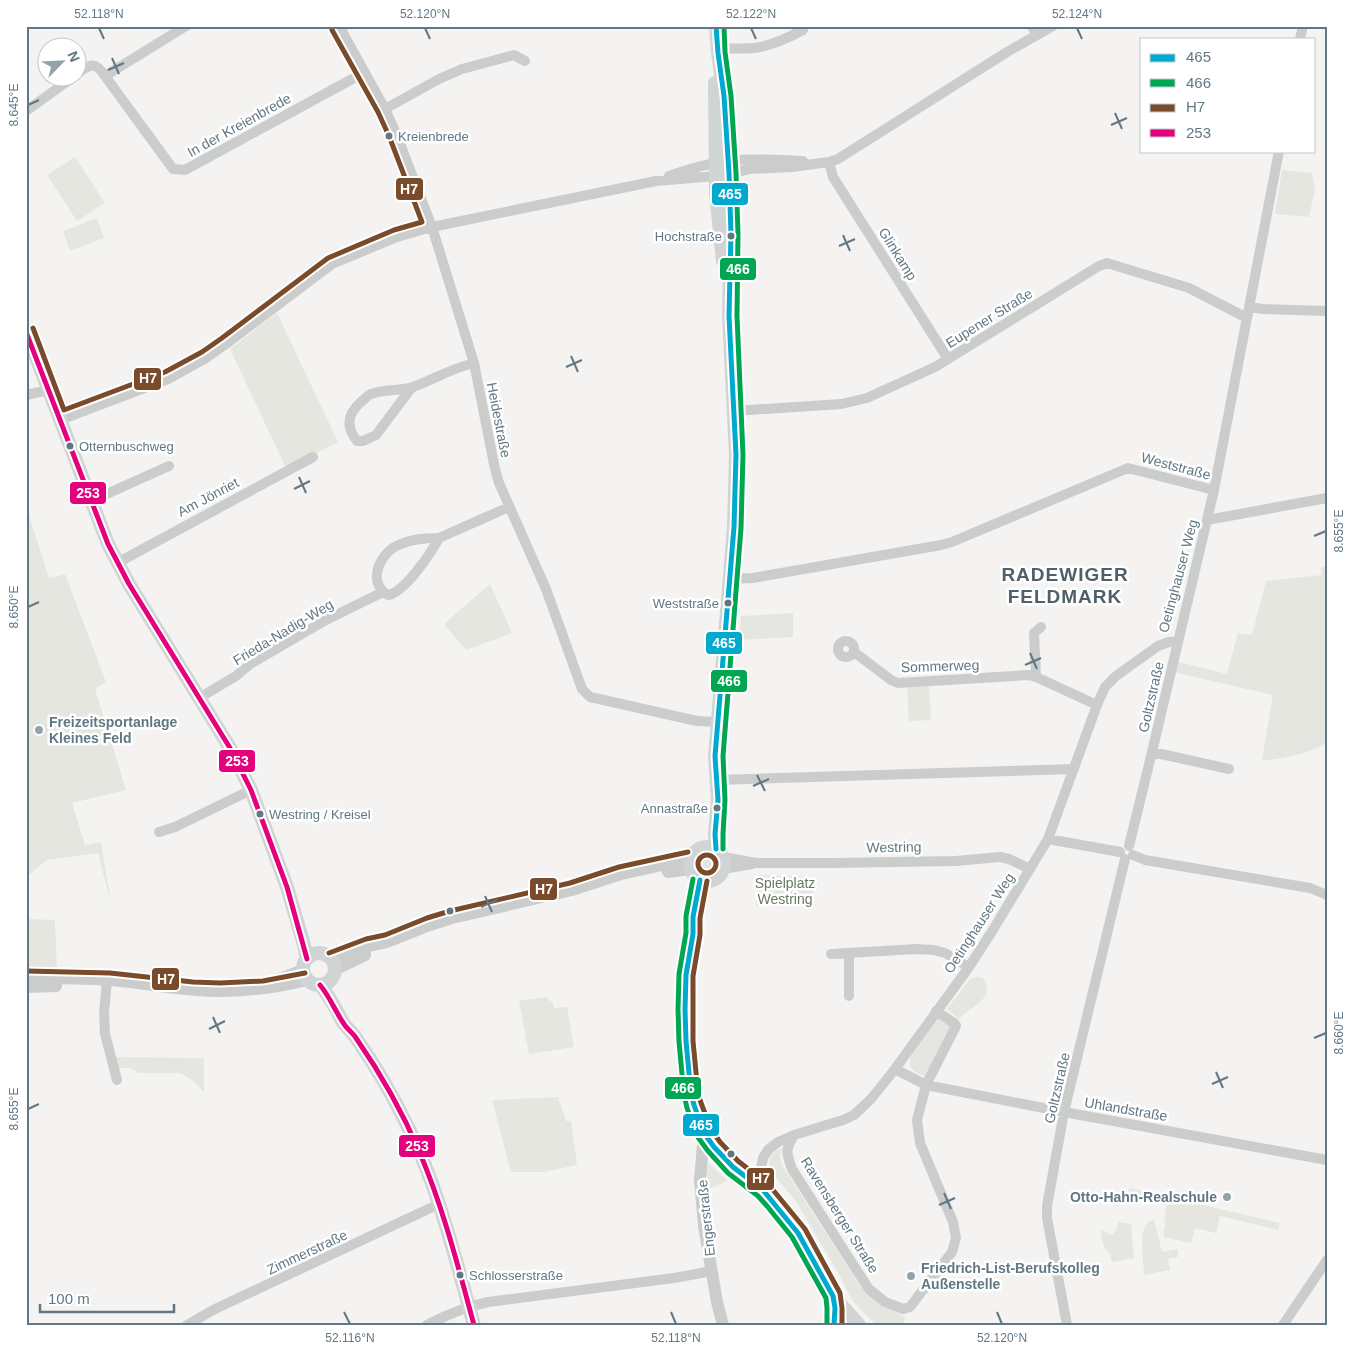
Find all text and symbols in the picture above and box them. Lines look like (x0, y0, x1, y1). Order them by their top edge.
text: 52.118°N (74, 7, 124, 21)
text: 52.120°N (400, 7, 450, 21)
text: 52.122°N (726, 7, 776, 21)
text: 52.124°N (1052, 7, 1102, 21)
north arrow (38, 38, 88, 88)
legend (1140, 38, 1316, 152)
text: 465 (1186, 48, 1211, 65)
text: N (65, 49, 83, 65)
text: 466 (1186, 74, 1211, 91)
text: 8.645°E (7, 84, 21, 126)
street label: In der Kreienbrede (184, 90, 294, 160)
text: H7 (1186, 98, 1205, 115)
text: 253 (1186, 124, 1211, 141)
place label: Kreienbrede (398, 129, 469, 144)
marker: Kreienbrede (384, 131, 394, 141)
line badge: H7 (395, 177, 424, 201)
text: H7 (400, 181, 418, 197)
line badge: 465 (711, 182, 749, 206)
text: 465 (718, 186, 742, 202)
street label: Glinkamp (876, 225, 921, 283)
place label: Hochstraße (655, 229, 722, 244)
marker: Hochstraße (726, 231, 736, 241)
line badge: 466 (719, 257, 757, 281)
text: 466 (726, 261, 750, 277)
street label: Eupener Straße (943, 285, 1035, 351)
line badge: H7 (133, 367, 162, 391)
text: H7 (139, 370, 157, 386)
street label: Heidestraße (484, 381, 514, 459)
place label: Otternbuschweg (79, 439, 174, 454)
marker: Otternbuschweg (65, 441, 75, 451)
street label: Weststraße (1139, 449, 1213, 483)
street label: Am Jönriet (175, 474, 241, 520)
line badge: 253 (69, 481, 107, 505)
text: 253 (76, 485, 100, 501)
text: 8.655°E (1332, 510, 1346, 552)
street label: Oetinghauser Weg (1155, 518, 1201, 634)
district label: RADEWIGER FELDMARK (1001, 564, 1129, 607)
text: 8.650°E (7, 586, 21, 628)
street label: Frieda-Nadig-Weg (230, 596, 336, 668)
place label: Weststraße (653, 596, 719, 611)
marker: Weststraße (723, 598, 733, 608)
line badge: 465 (705, 631, 743, 655)
text: 465 (712, 635, 736, 651)
street label: Sommerweg (900, 657, 980, 675)
street label: Goltzstraße (1135, 660, 1167, 734)
line badge: 466 (710, 669, 748, 693)
text: 466 (717, 673, 741, 689)
place label: Freizeitsportanlage Kleines Feld (49, 714, 178, 746)
marker: Freizeitsportanlage Kleines Feld (33, 724, 45, 736)
line badge: 253 (218, 749, 256, 773)
text: 253 (225, 753, 249, 769)
place label: Annastraße (641, 801, 708, 816)
marker: Annastraße (712, 803, 722, 813)
place label: Westring / Kreisel (269, 807, 371, 822)
marker: Westring / Kreisel (255, 809, 265, 819)
street label: Westring (866, 839, 922, 855)
street label: Oetinghauser Weg (941, 870, 1017, 976)
park label: Spielplatz Westring (755, 875, 815, 907)
line badge: H7 (529, 877, 558, 901)
text: H7 (535, 881, 553, 897)
unlabelled marker (445, 906, 455, 916)
line badge: H7 (151, 967, 180, 991)
text: H7 (157, 971, 175, 987)
text: 8.660°E (1332, 1012, 1346, 1054)
street label: Goltzstraße (1041, 1051, 1073, 1125)
line badge: 466 (664, 1076, 702, 1100)
text: 466 (671, 1080, 695, 1096)
text: 8.655°E (7, 1088, 21, 1130)
street label: Uhlandstraße (1083, 1094, 1169, 1124)
line badge: 465 (682, 1113, 720, 1137)
text: 465 (689, 1117, 713, 1133)
line badge: 253 (398, 1134, 436, 1158)
text: 253 (405, 1138, 429, 1154)
unlabelled marker (726, 1149, 736, 1159)
street label: Ravensberger Straße (798, 1154, 882, 1276)
line badge: H7 (746, 1167, 775, 1191)
text: H7 (752, 1170, 770, 1186)
street label: Engerstraße (694, 1179, 718, 1257)
place label: Otto-Hahn-Realschule (1070, 1189, 1217, 1205)
marker: Otto-Hahn-Realschule (1221, 1191, 1233, 1203)
street label: Zimmerstraße (264, 1226, 350, 1278)
place label: Friedrich-List-Berufskolleg Außenstelle (921, 1260, 1100, 1292)
place label: Schlosserstraße (469, 1268, 563, 1283)
marker: Schlosserstraße (455, 1270, 465, 1280)
marker: Friedrich-List-Berufskolleg Außenstelle (905, 1270, 917, 1282)
scale bar (40, 1281, 174, 1313)
text: 100 m (48, 1290, 90, 1307)
text: 52.116°N (325, 1331, 375, 1345)
text: 52.118°N (651, 1331, 701, 1345)
text: 52.120°N (977, 1331, 1027, 1345)

